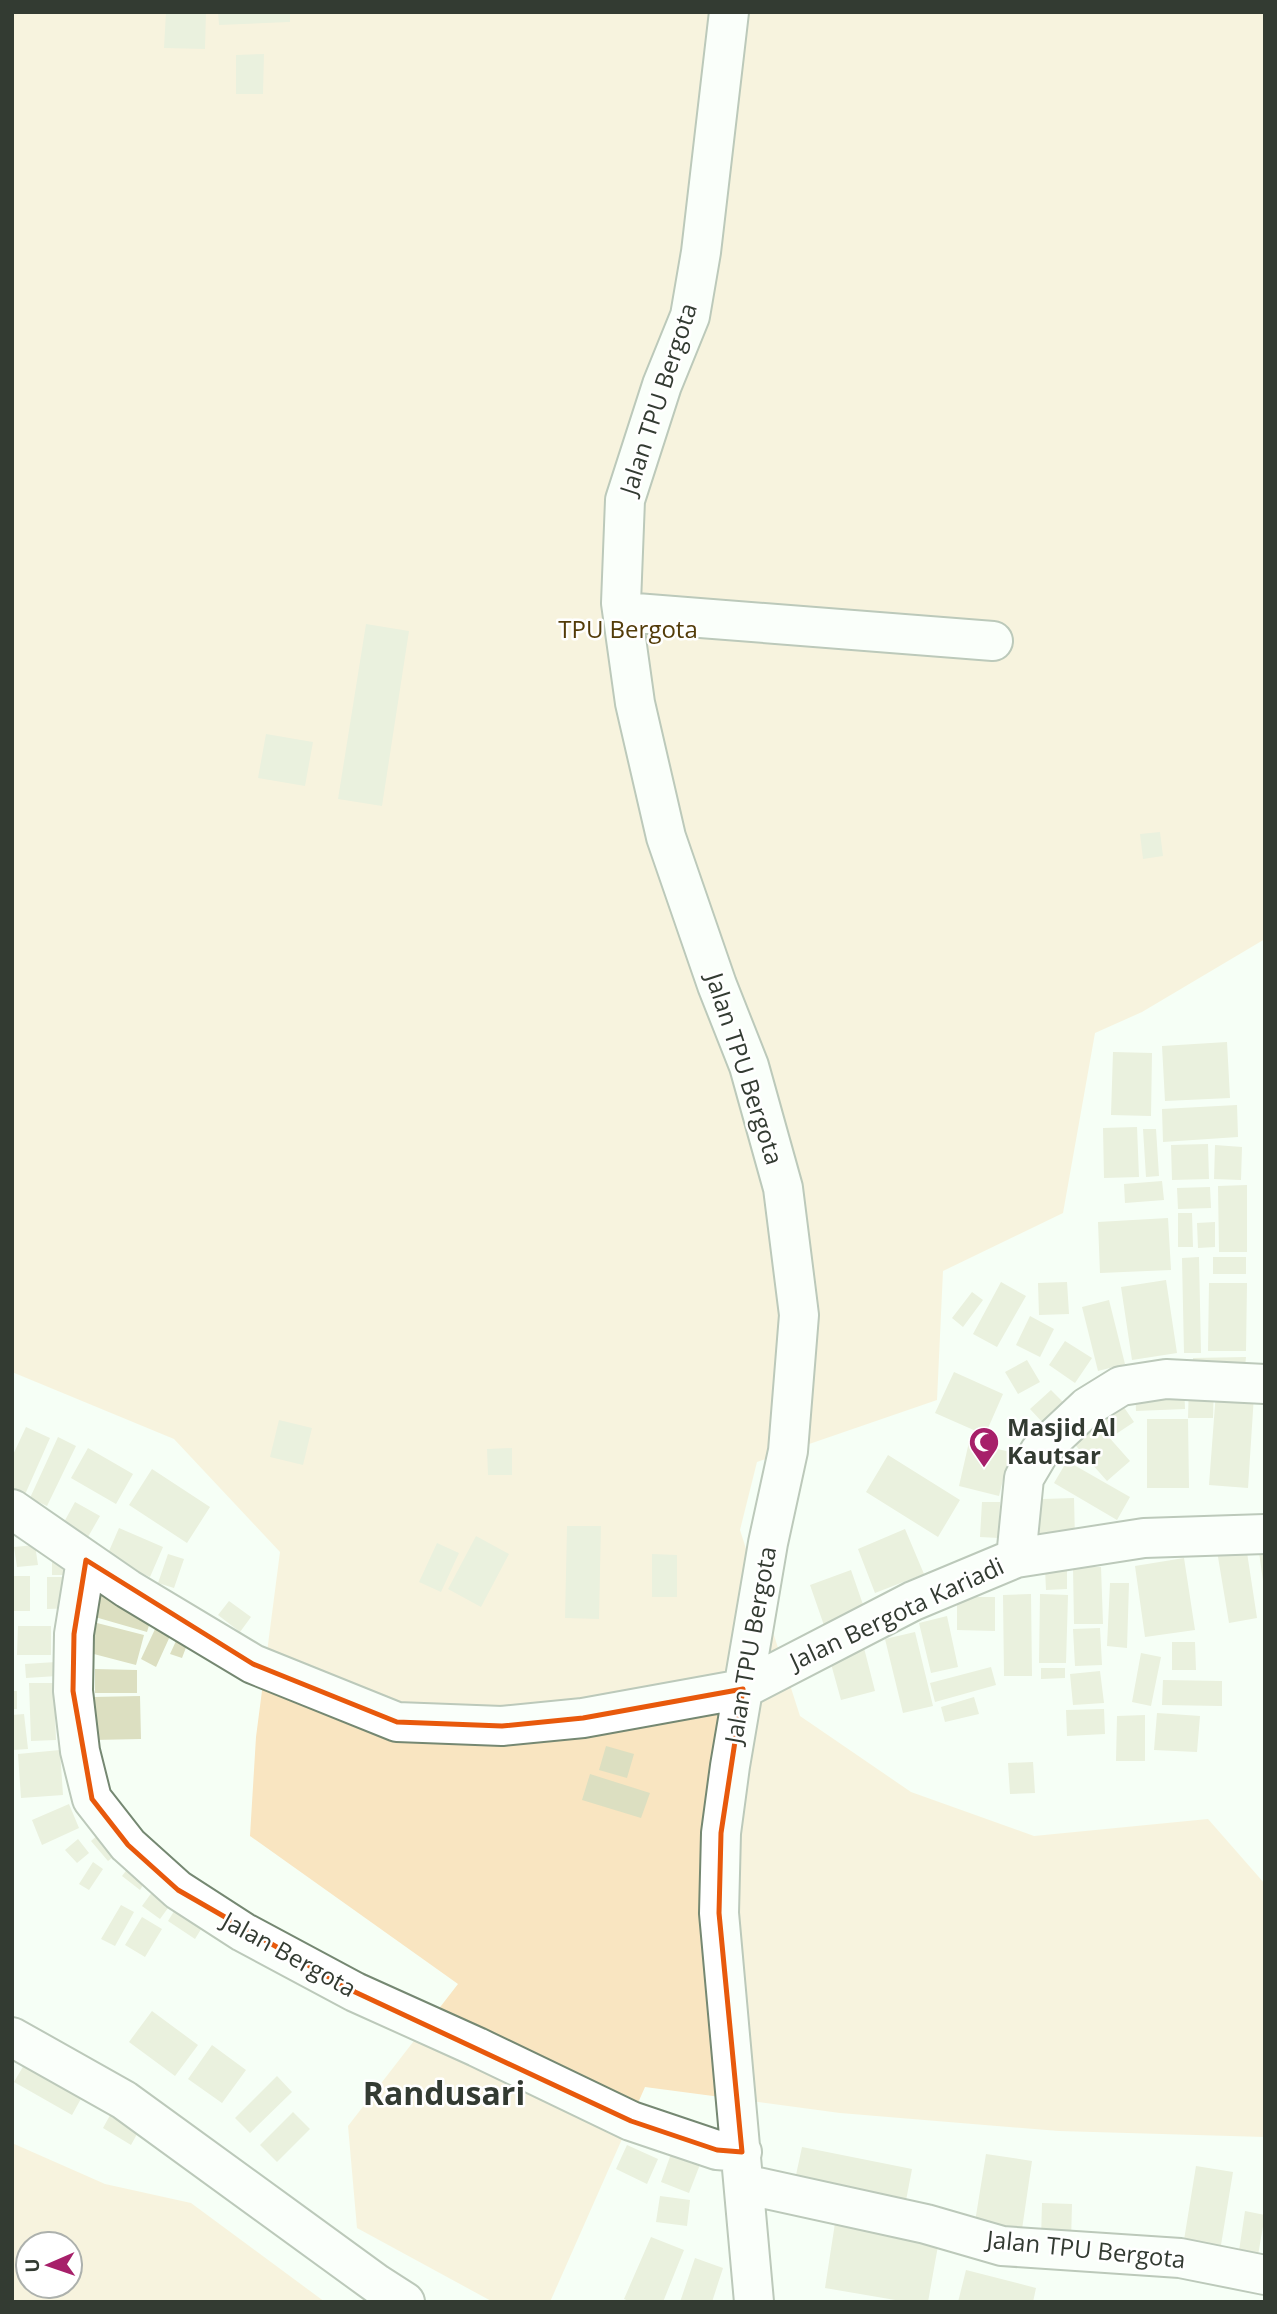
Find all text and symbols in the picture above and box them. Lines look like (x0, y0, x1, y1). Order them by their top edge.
street label: Jalan TPU Bergota (610, 298, 704, 500)
park label: TPU Bergota (558, 612, 698, 645)
street label: Jalan TPU Bergota (698, 967, 792, 1169)
place label: Masjid Al Kautsar (1007, 1410, 1116, 1471)
mosque icon: Masjid Al Kautsar (967, 1425, 1001, 1469)
street label: Jalan TPU Bergota (716, 1544, 783, 1748)
street label: Jalan Bergota Kariadi (782, 1549, 1009, 1678)
street label: Jalan Bergota (215, 1902, 363, 2004)
district label: Randusari (363, 2071, 525, 2114)
street label: Jalan TPU Bergota (983, 2221, 1187, 2275)
north arrow (14, 2230, 84, 2300)
text: U (19, 2258, 45, 2273)

